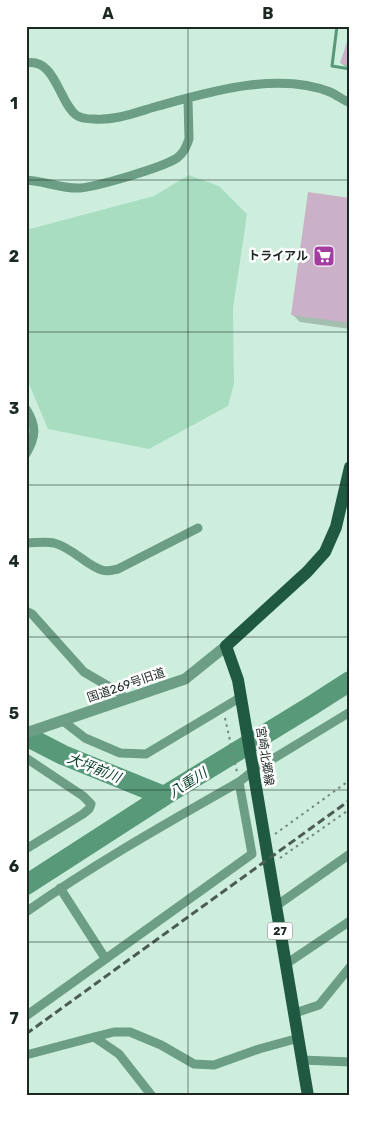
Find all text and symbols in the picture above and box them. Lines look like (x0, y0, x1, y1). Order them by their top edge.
text: A (102, 4, 114, 23)
text: B (262, 4, 274, 23)
text: 1 (10, 94, 18, 113)
supermarket icon: トライアル (312, 244, 336, 268)
text: 2 (9, 247, 19, 266)
place label: トライアル (248, 249, 308, 263)
text: 3 (9, 399, 19, 418)
text: 4 (9, 552, 20, 571)
street label: 国道269号旧道 (85, 665, 167, 705)
text: 5 (9, 704, 19, 723)
street label: 宮崎北郷線 (253, 725, 277, 787)
water label: 大坪前川 (65, 750, 125, 787)
water label: 八重川 (166, 764, 212, 801)
text: 6 (9, 857, 19, 876)
road number: 27 (268, 922, 292, 939)
text: 7 (9, 1009, 19, 1028)

